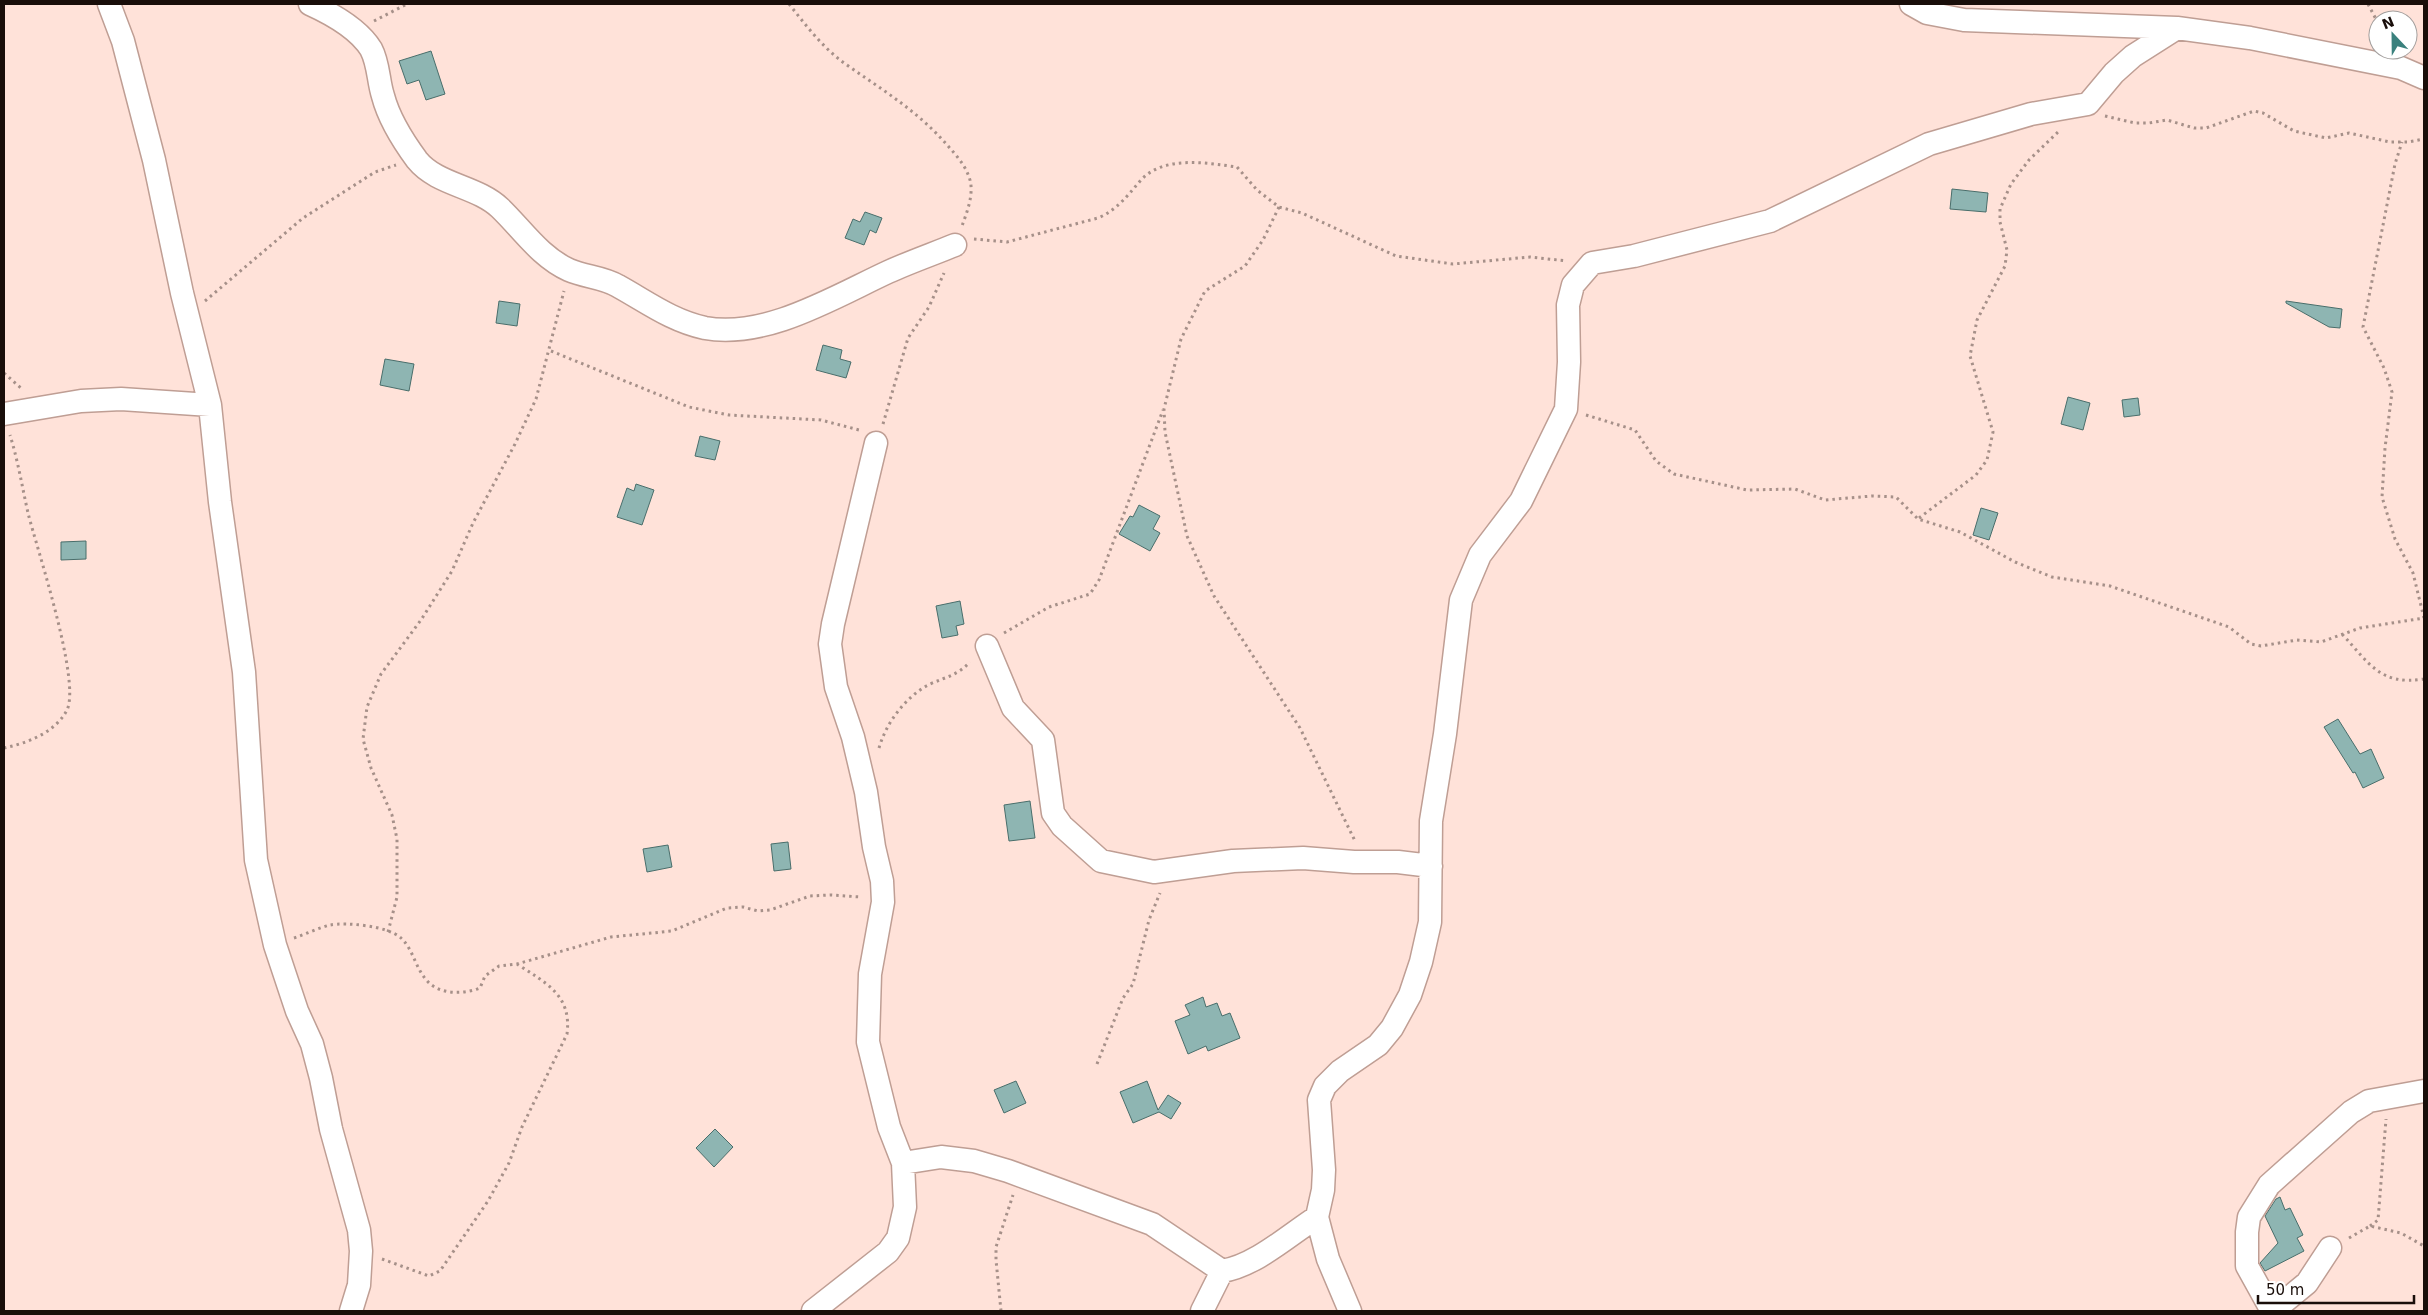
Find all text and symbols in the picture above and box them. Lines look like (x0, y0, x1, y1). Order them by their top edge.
north arrow (2368, 10, 2418, 60)
text: N (2380, 13, 2397, 33)
scale bar (2258, 1272, 2414, 1304)
text: 50 m (2266, 1281, 2304, 1299)

